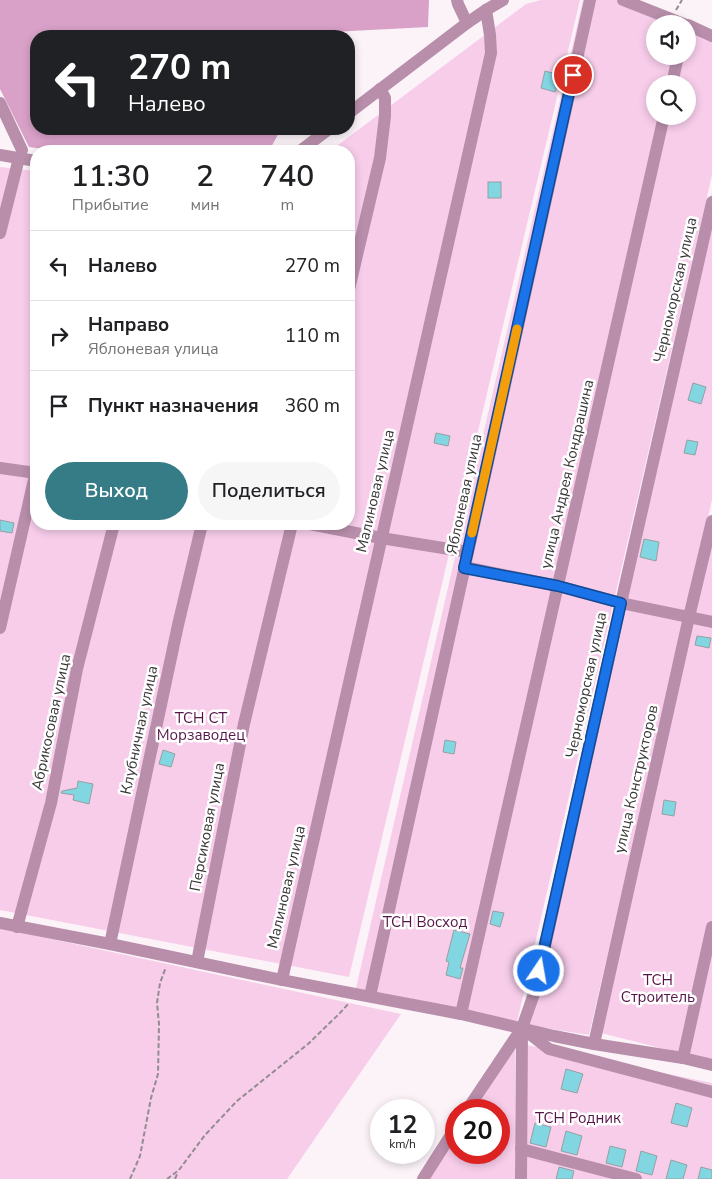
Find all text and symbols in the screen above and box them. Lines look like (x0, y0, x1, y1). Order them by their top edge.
map controls (646, 15, 696, 125)
button: sound (646, 15, 696, 65)
text: 270 m (128, 44, 231, 91)
icon: left (45, 50, 110, 115)
pin (552, 54, 594, 96)
icon: arrive (559, 61, 587, 89)
button: search (646, 75, 696, 125)
text: Налево (128, 89, 206, 119)
text: 11:30 (71, 156, 150, 197)
text: 2 (196, 156, 214, 197)
text: 740 (260, 156, 314, 197)
text: Прибытие (72, 194, 149, 216)
text: мин (190, 194, 220, 216)
text: m (280, 194, 294, 216)
street label: Черноморская улица (649, 215, 701, 365)
icon: left (45, 252, 73, 280)
text: Налево (88, 253, 157, 279)
text: 270 m (285, 253, 340, 279)
text: Направо (88, 312, 169, 338)
icon: right (45, 322, 73, 350)
text: 110 m (285, 323, 340, 349)
text: Яблоневая улица (88, 338, 219, 360)
street label: улица Андрея Кондрашина (535, 377, 599, 571)
icon: arrive (45, 392, 73, 420)
text: Пункт назначения (88, 393, 259, 419)
text: 360 m (285, 393, 340, 419)
street label: Малиновая улица (351, 428, 399, 554)
street label: Яблоневая улица (441, 432, 487, 556)
button: Выход (45, 462, 188, 520)
button: Поделиться (198, 462, 340, 520)
street label: Черноморская улица (561, 610, 611, 760)
street label: Абрикосовая улица (27, 652, 75, 792)
street label: Клубничная улица (116, 664, 162, 796)
street label: улица Конструкторов (609, 703, 663, 855)
park label: ТСН СТ Морзаводец (157, 708, 245, 745)
street label: Персиковая улица (185, 761, 229, 893)
street label: Малиновая улица (262, 824, 310, 950)
park label: ТСН Восход (383, 912, 467, 932)
position arrow (512, 944, 564, 996)
park label: ТСН Строитель (621, 970, 695, 1007)
speed limit sign: 20 (445, 1099, 510, 1164)
text: 12 (387, 1108, 418, 1142)
park label: ТСН Родник (535, 1108, 621, 1128)
text: km/h (389, 1136, 416, 1152)

